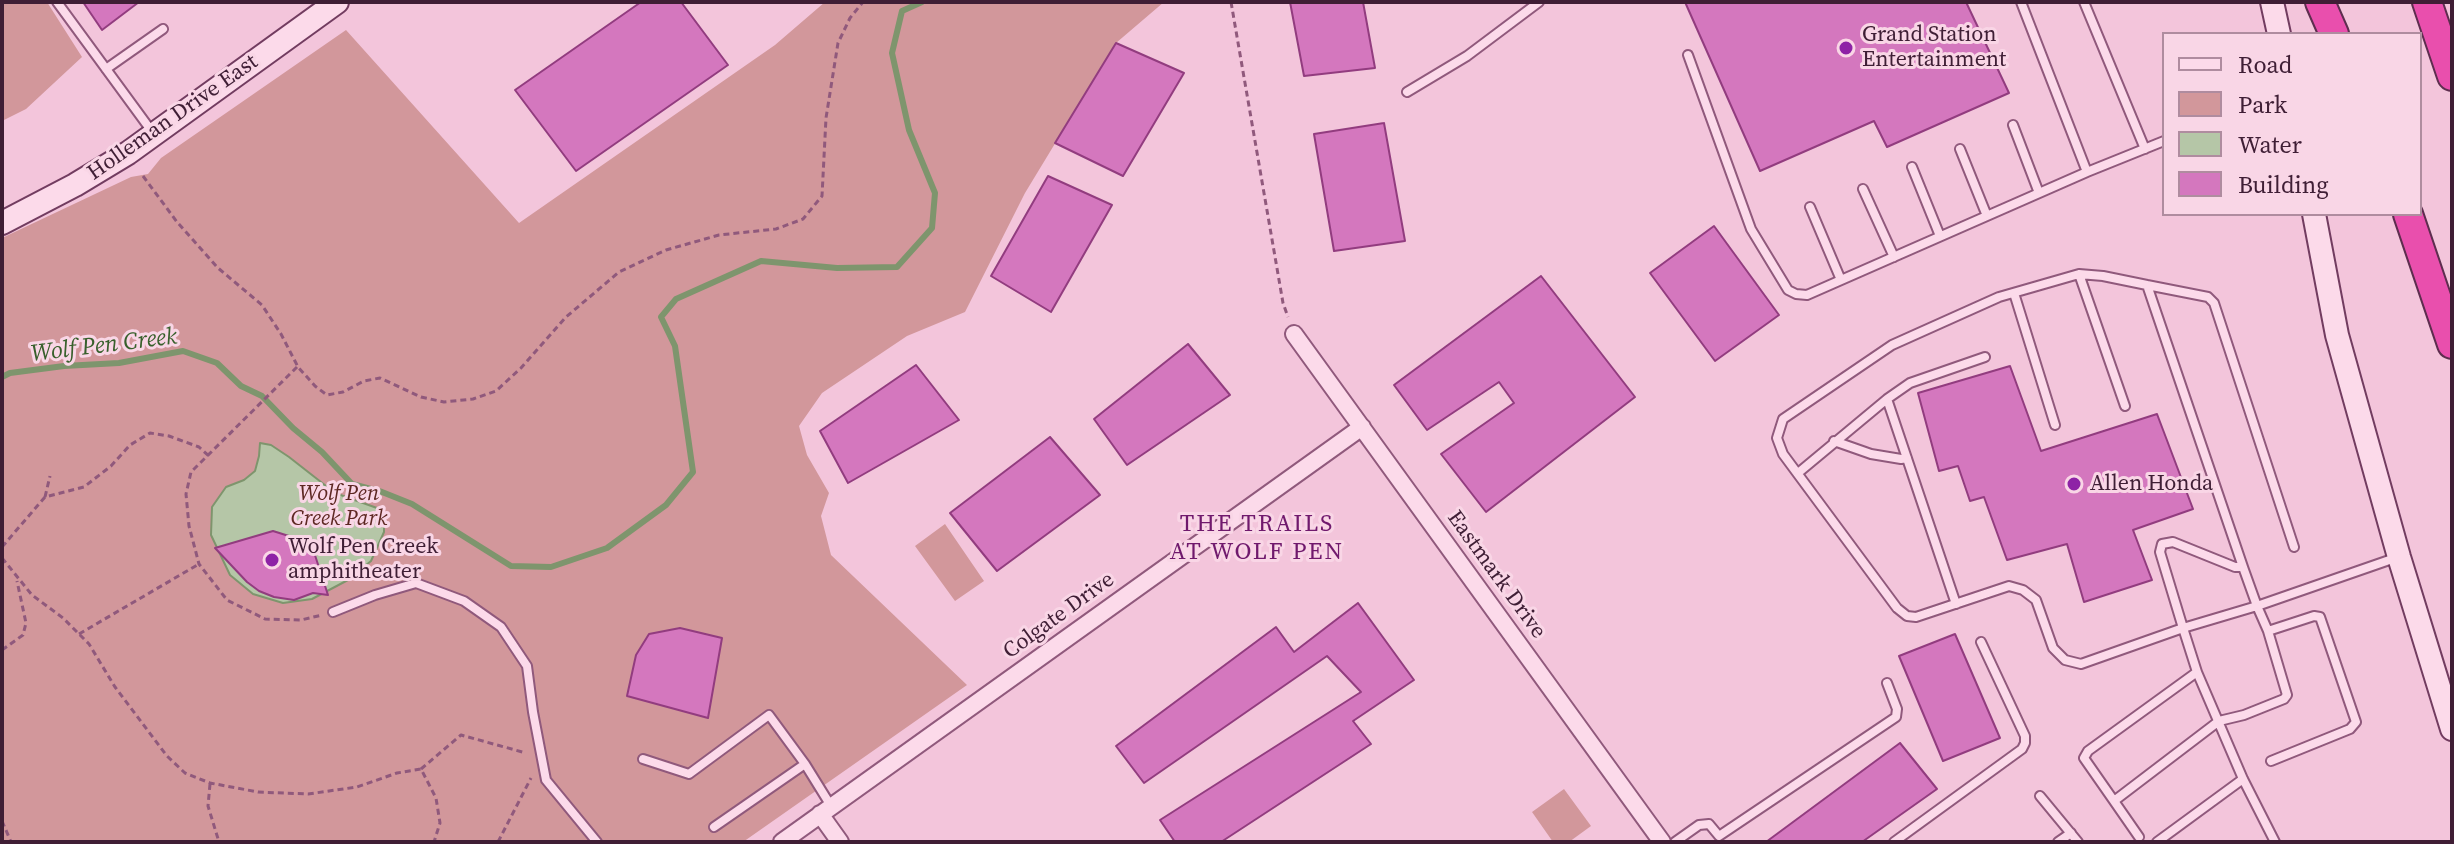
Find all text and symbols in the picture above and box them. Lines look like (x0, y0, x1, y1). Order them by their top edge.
place label: Grand Station Entertainment (1862, 22, 2006, 74)
legend (2162, 32, 2422, 216)
marker: Grand Station Entertainment (1837, 39, 1855, 57)
text: Road (2238, 48, 2292, 81)
street label: Holleman Drive East (83, 49, 263, 187)
text: Park (2238, 88, 2287, 121)
text: Water (2238, 128, 2302, 161)
text: Building (2238, 168, 2329, 201)
water label: Wolf Pen Creek (29, 323, 179, 369)
place label: Allen Honda (2090, 471, 2213, 497)
marker: Allen Honda (2065, 475, 2083, 493)
park label: Wolf Pen Creek Park (291, 481, 387, 532)
street label: Eastmark Drive (1441, 506, 1551, 644)
district label: THE TRAILS AT WOLF PEN (1170, 511, 1344, 567)
place label: Wolf Pen Creek amphitheater (288, 534, 438, 586)
marker: Wolf Pen Creek amphitheater (263, 551, 281, 569)
street label: Colgate Drive (998, 567, 1120, 665)

